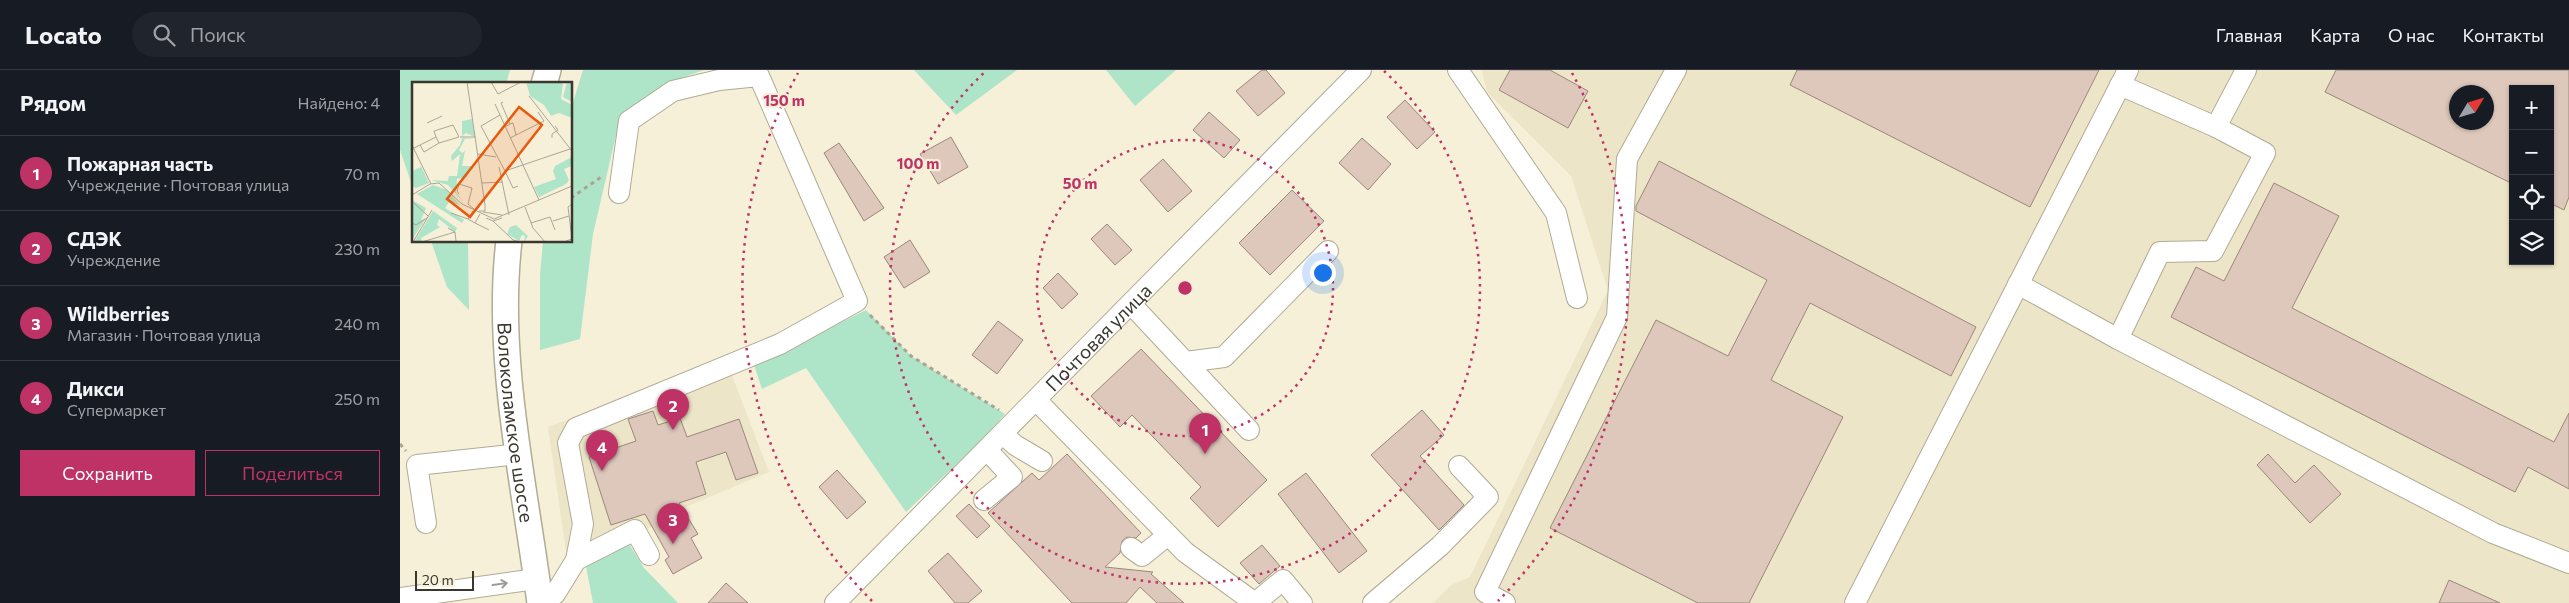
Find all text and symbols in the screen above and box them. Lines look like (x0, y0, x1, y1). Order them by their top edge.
search box (132, 12, 482, 57)
text: Locato (25, 20, 102, 49)
icon: search (150, 21, 178, 49)
text: Поиск (190, 23, 246, 46)
text: Главная (2216, 24, 2282, 46)
text: Карта (2310, 24, 2360, 46)
text: О нас (2388, 24, 2435, 46)
text: Контакты (2463, 24, 2544, 46)
inset map (412, 82, 572, 242)
north arrow (2449, 85, 2494, 130)
map controls (2509, 85, 2554, 265)
button: + (2509, 85, 2554, 130)
text: Рядом (20, 90, 86, 115)
text: 150 m (763, 91, 805, 109)
text: Найдено: 4 (298, 93, 380, 112)
button: − (2509, 130, 2554, 175)
text: Пожарная часть (67, 152, 213, 175)
text: 100 m (897, 154, 939, 172)
text: 1 (32, 164, 40, 183)
text: 70 m (344, 164, 380, 183)
text: 50 m (1063, 174, 1097, 192)
text: Учреждение · Почтовая улица (67, 175, 289, 194)
button: locate (2509, 175, 2554, 220)
button: layers (2509, 220, 2554, 265)
text: СДЭК (67, 227, 122, 250)
text: 2 (31, 239, 41, 258)
text: 230 m (335, 239, 380, 258)
text: Учреждение (67, 250, 160, 269)
your location (1310, 260, 1336, 286)
street label: Почтовая улица (1040, 278, 1156, 395)
centre of rings (1176, 279, 1194, 297)
text: Wildberries (67, 302, 170, 325)
text: 3 (31, 314, 41, 333)
text: 240 m (334, 314, 380, 333)
street label: Волоколамское шоссе (494, 322, 540, 524)
text: Магазин · Почтовая улица (67, 325, 261, 344)
text: Дикси (67, 377, 124, 400)
text: 4 (31, 389, 41, 408)
text: 250 m (334, 389, 380, 408)
pin: 2 (657, 389, 689, 430)
text: Супермаркет (67, 400, 166, 419)
pin: 1 (1189, 413, 1221, 454)
pin: 4 (586, 430, 618, 471)
button: Сохранить (20, 450, 195, 496)
button: Поделиться (205, 450, 380, 496)
pin: 3 (657, 503, 689, 544)
scale bar (415, 568, 474, 591)
text: 20 m (422, 571, 454, 588)
one-way arrow (492, 579, 508, 589)

